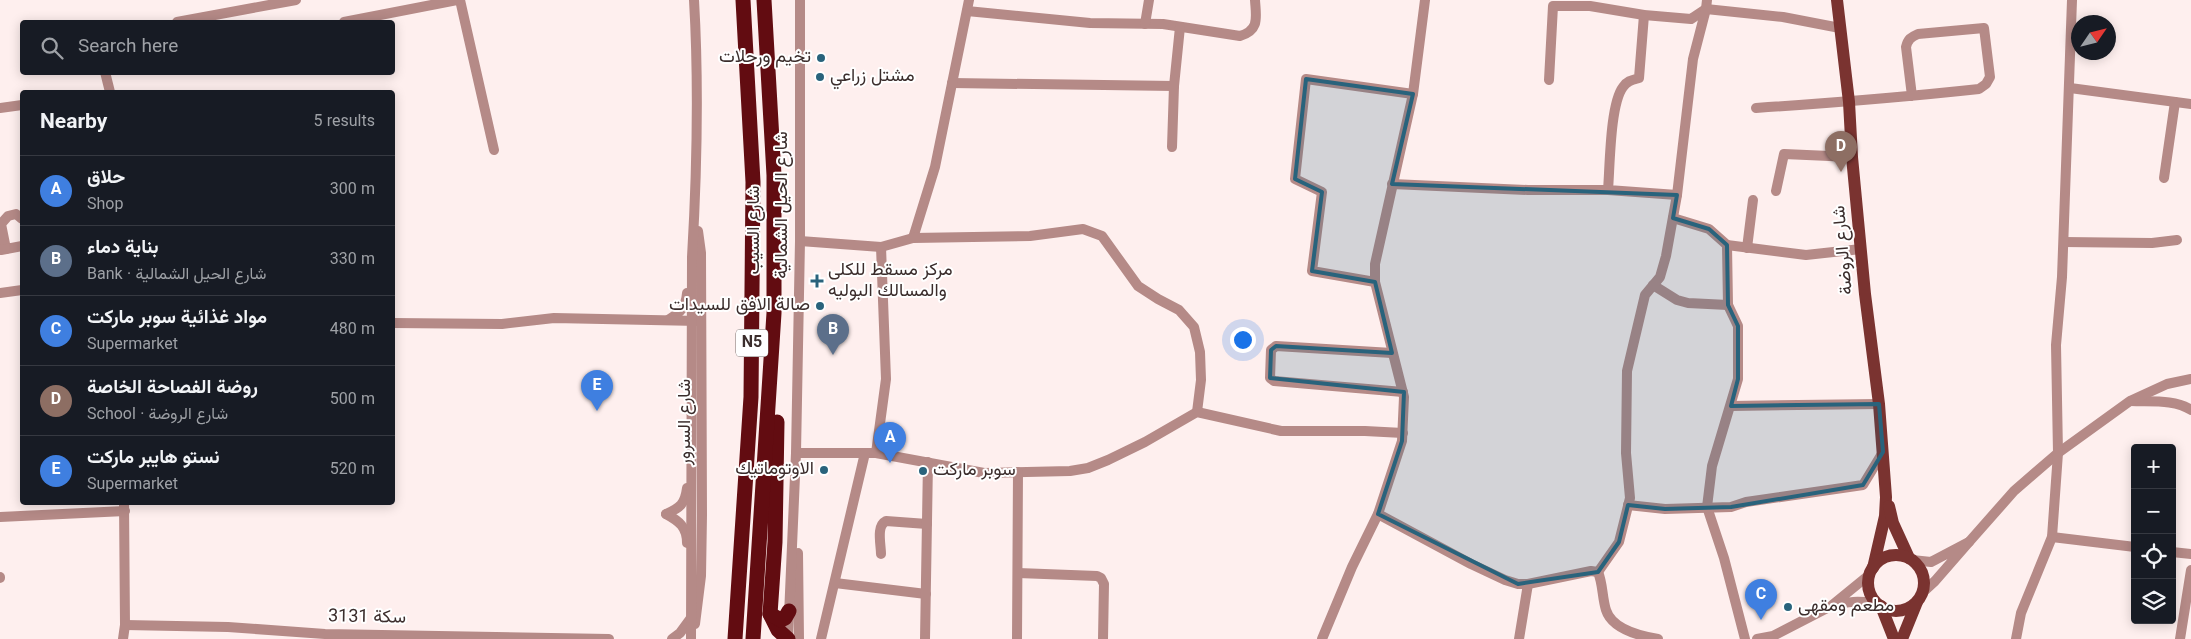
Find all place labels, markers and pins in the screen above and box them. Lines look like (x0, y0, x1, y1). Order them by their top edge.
place label: تخيم ورحلات (719, 44, 811, 72)
marker: تخيم ورحلات (815, 52, 827, 64)
place label: مشتل زراعي (830, 63, 915, 91)
marker: مشتل زراعي (814, 71, 826, 83)
pin: D (1825, 131, 1857, 172)
place label: مركز مسقط للكلى والمسالك البوليه (828, 257, 953, 306)
marker: مركز مسقط للكلى والمسالك البوليه (810, 274, 824, 288)
place label: صالة الافق للسيدات (669, 292, 810, 320)
marker: صالة الافق للسيدات (814, 300, 826, 312)
pin: B (817, 314, 849, 355)
pin: E (581, 370, 613, 411)
pin: A (874, 422, 906, 463)
place label: الاوتوماتيك (735, 456, 814, 484)
place label: سوبر ماركت (933, 457, 1016, 485)
marker: الاوتوماتيك (818, 464, 830, 476)
marker: سوبر ماركت (917, 465, 929, 477)
pin: C (1745, 579, 1777, 620)
place label: مطعم ومقهى (1798, 593, 1894, 621)
marker: مطعم ومقهى (1782, 601, 1794, 613)

